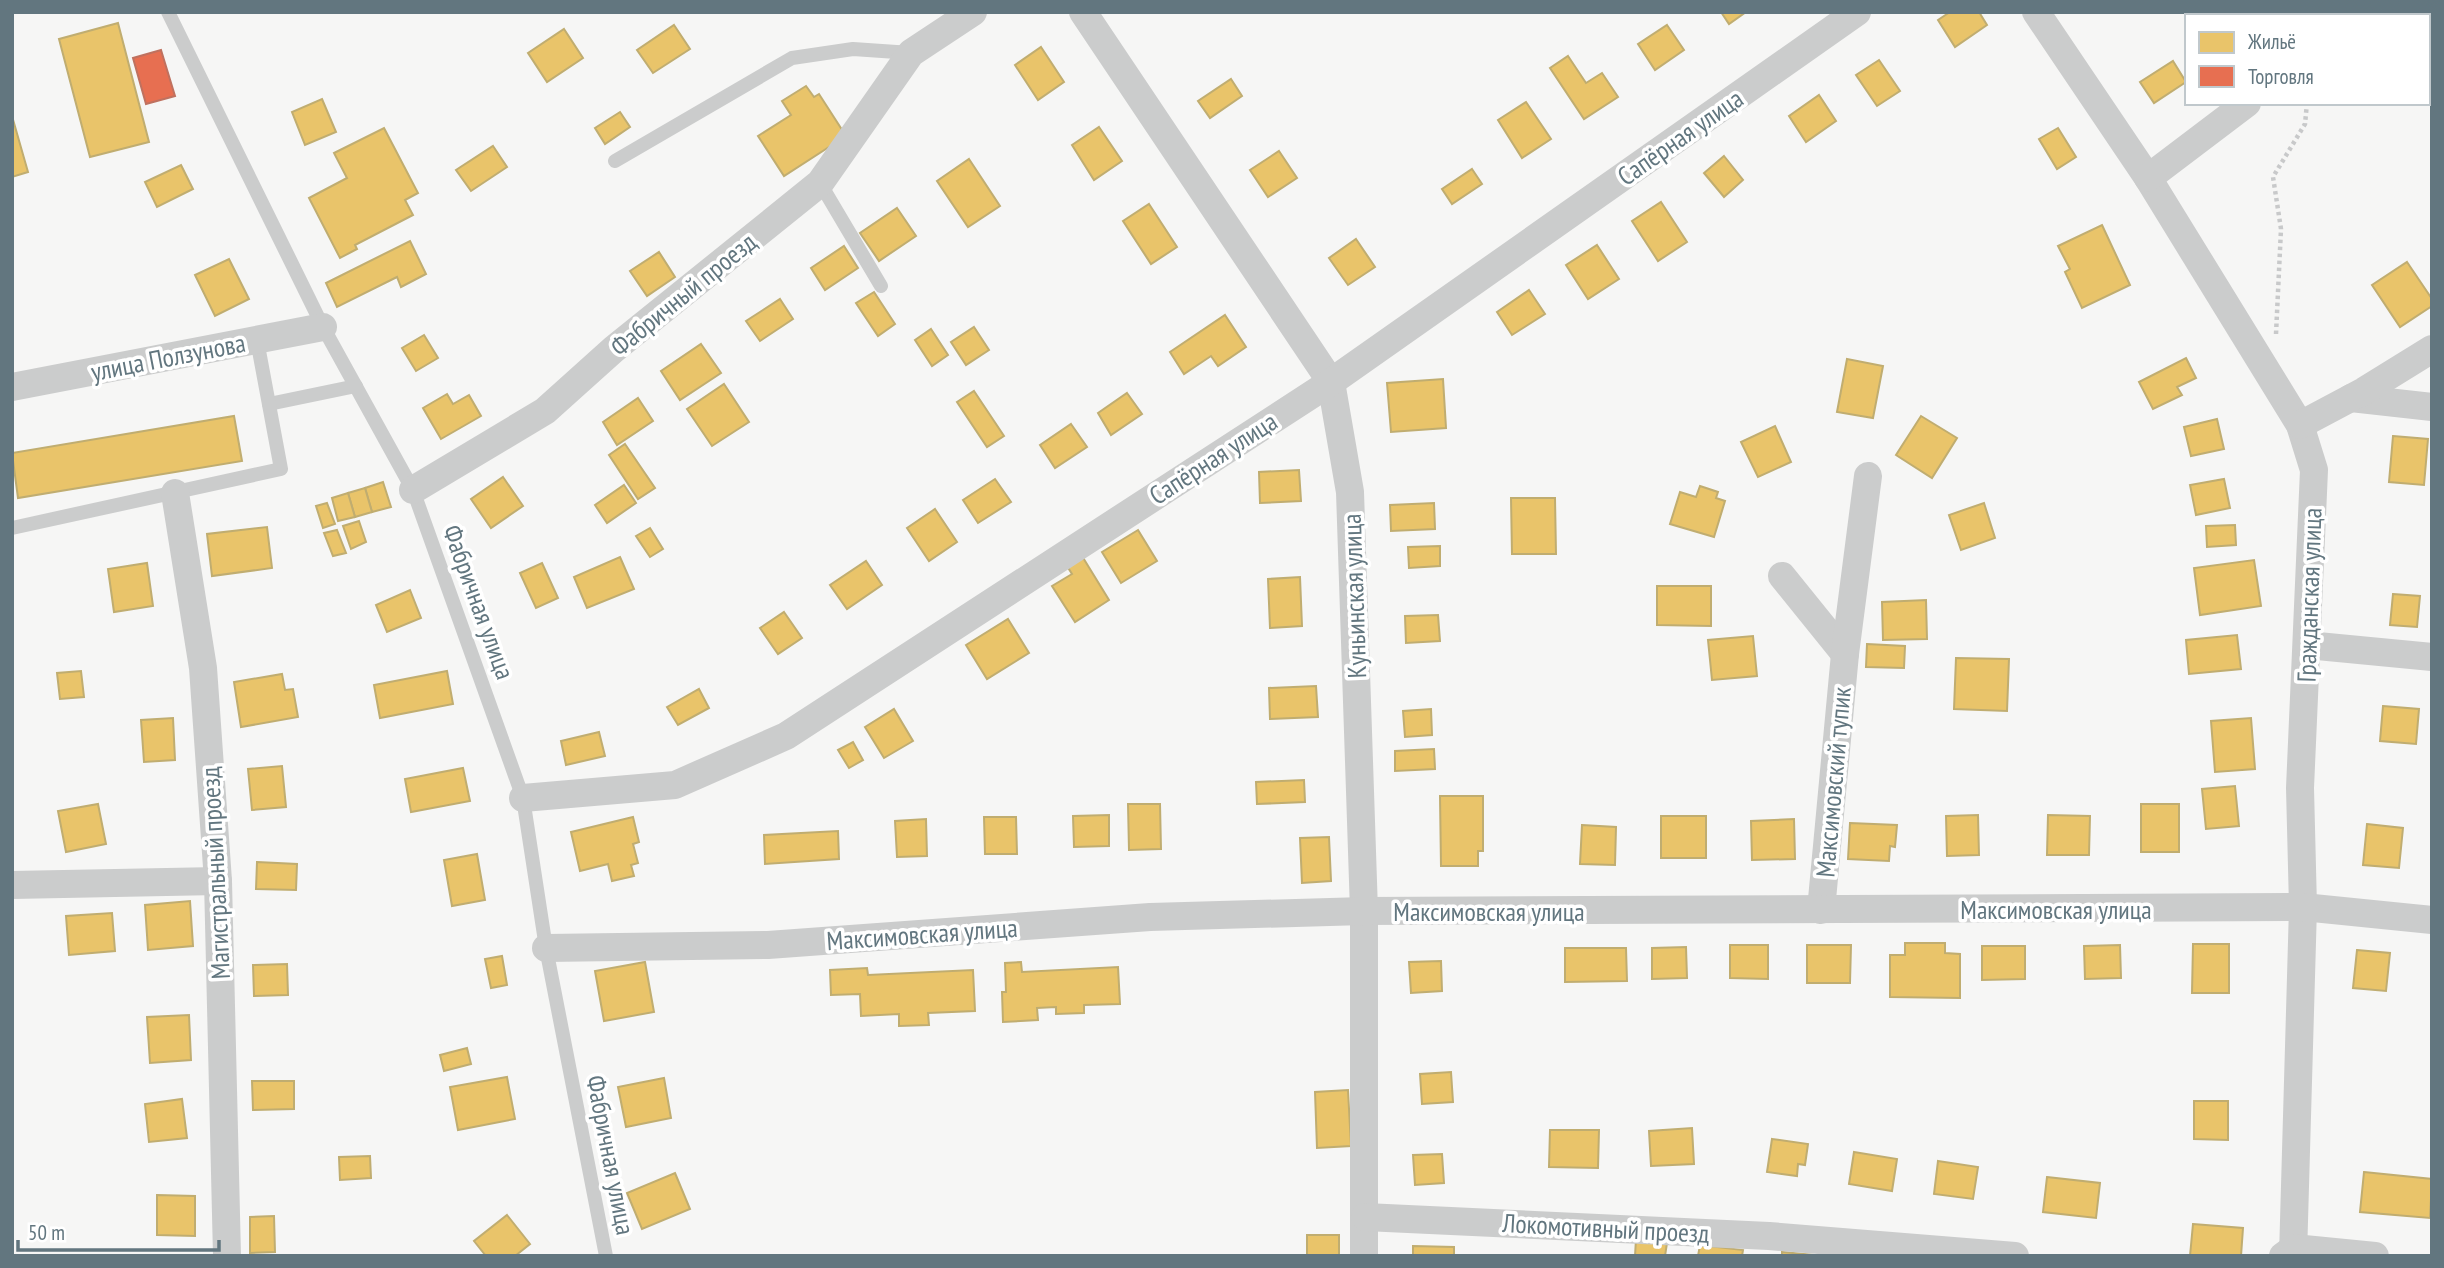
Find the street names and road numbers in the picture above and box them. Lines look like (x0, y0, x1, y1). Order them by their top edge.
street label: Сапёрная улица (1611, 82, 1749, 192)
street label: Фабричный проезд (603, 225, 763, 363)
street label: улица Ползунова (88, 326, 248, 388)
street label: Сапёрная улица (1143, 404, 1283, 512)
street label: Гражданская улица (2289, 507, 2329, 683)
street label: Куньинская улица (1335, 513, 1373, 679)
street label: Фабричная улица (436, 520, 522, 684)
street label: Максимовский тупик (1808, 685, 1858, 879)
street label: Магистральный проезд (193, 766, 237, 980)
street label: Максимовская улица (1960, 893, 2152, 926)
street label: Максимовская улица (1393, 895, 1585, 928)
street label: Максимовская улица (825, 911, 1019, 957)
street label: Фабричная улица (579, 1073, 643, 1237)
street label: Локомотивный проезд (1501, 1206, 1710, 1250)

